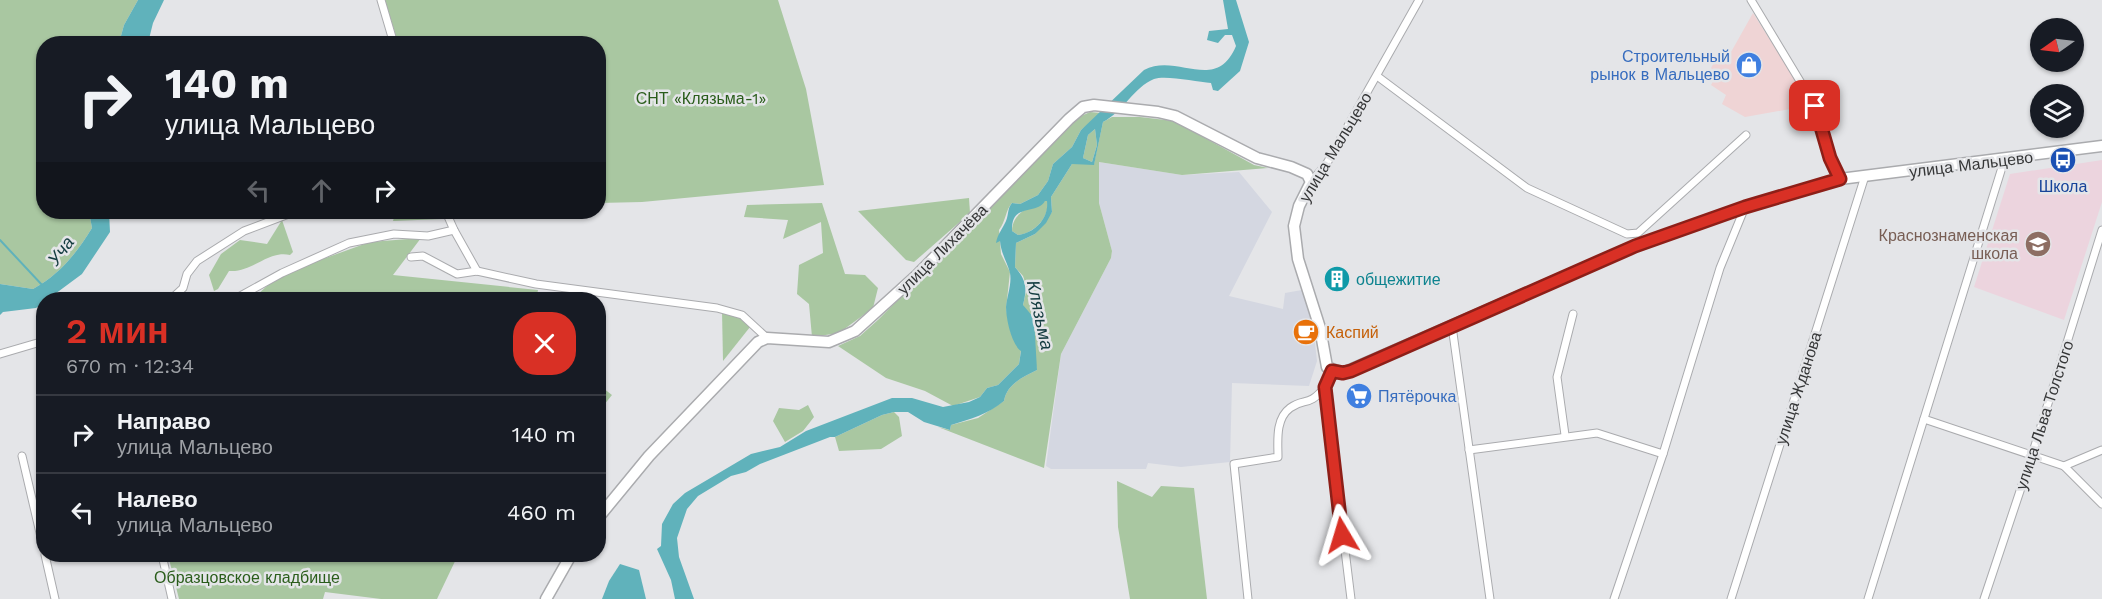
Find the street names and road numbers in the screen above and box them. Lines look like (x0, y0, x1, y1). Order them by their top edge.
street label: улица Мальцево (1295, 89, 1376, 206)
street label: улица Мальцево (1908, 147, 2034, 182)
street label: улица Лихачёва (893, 200, 991, 298)
street label: улица Жданова (1771, 329, 1826, 447)
street label: улица Льва Толстого (2011, 338, 2078, 492)

